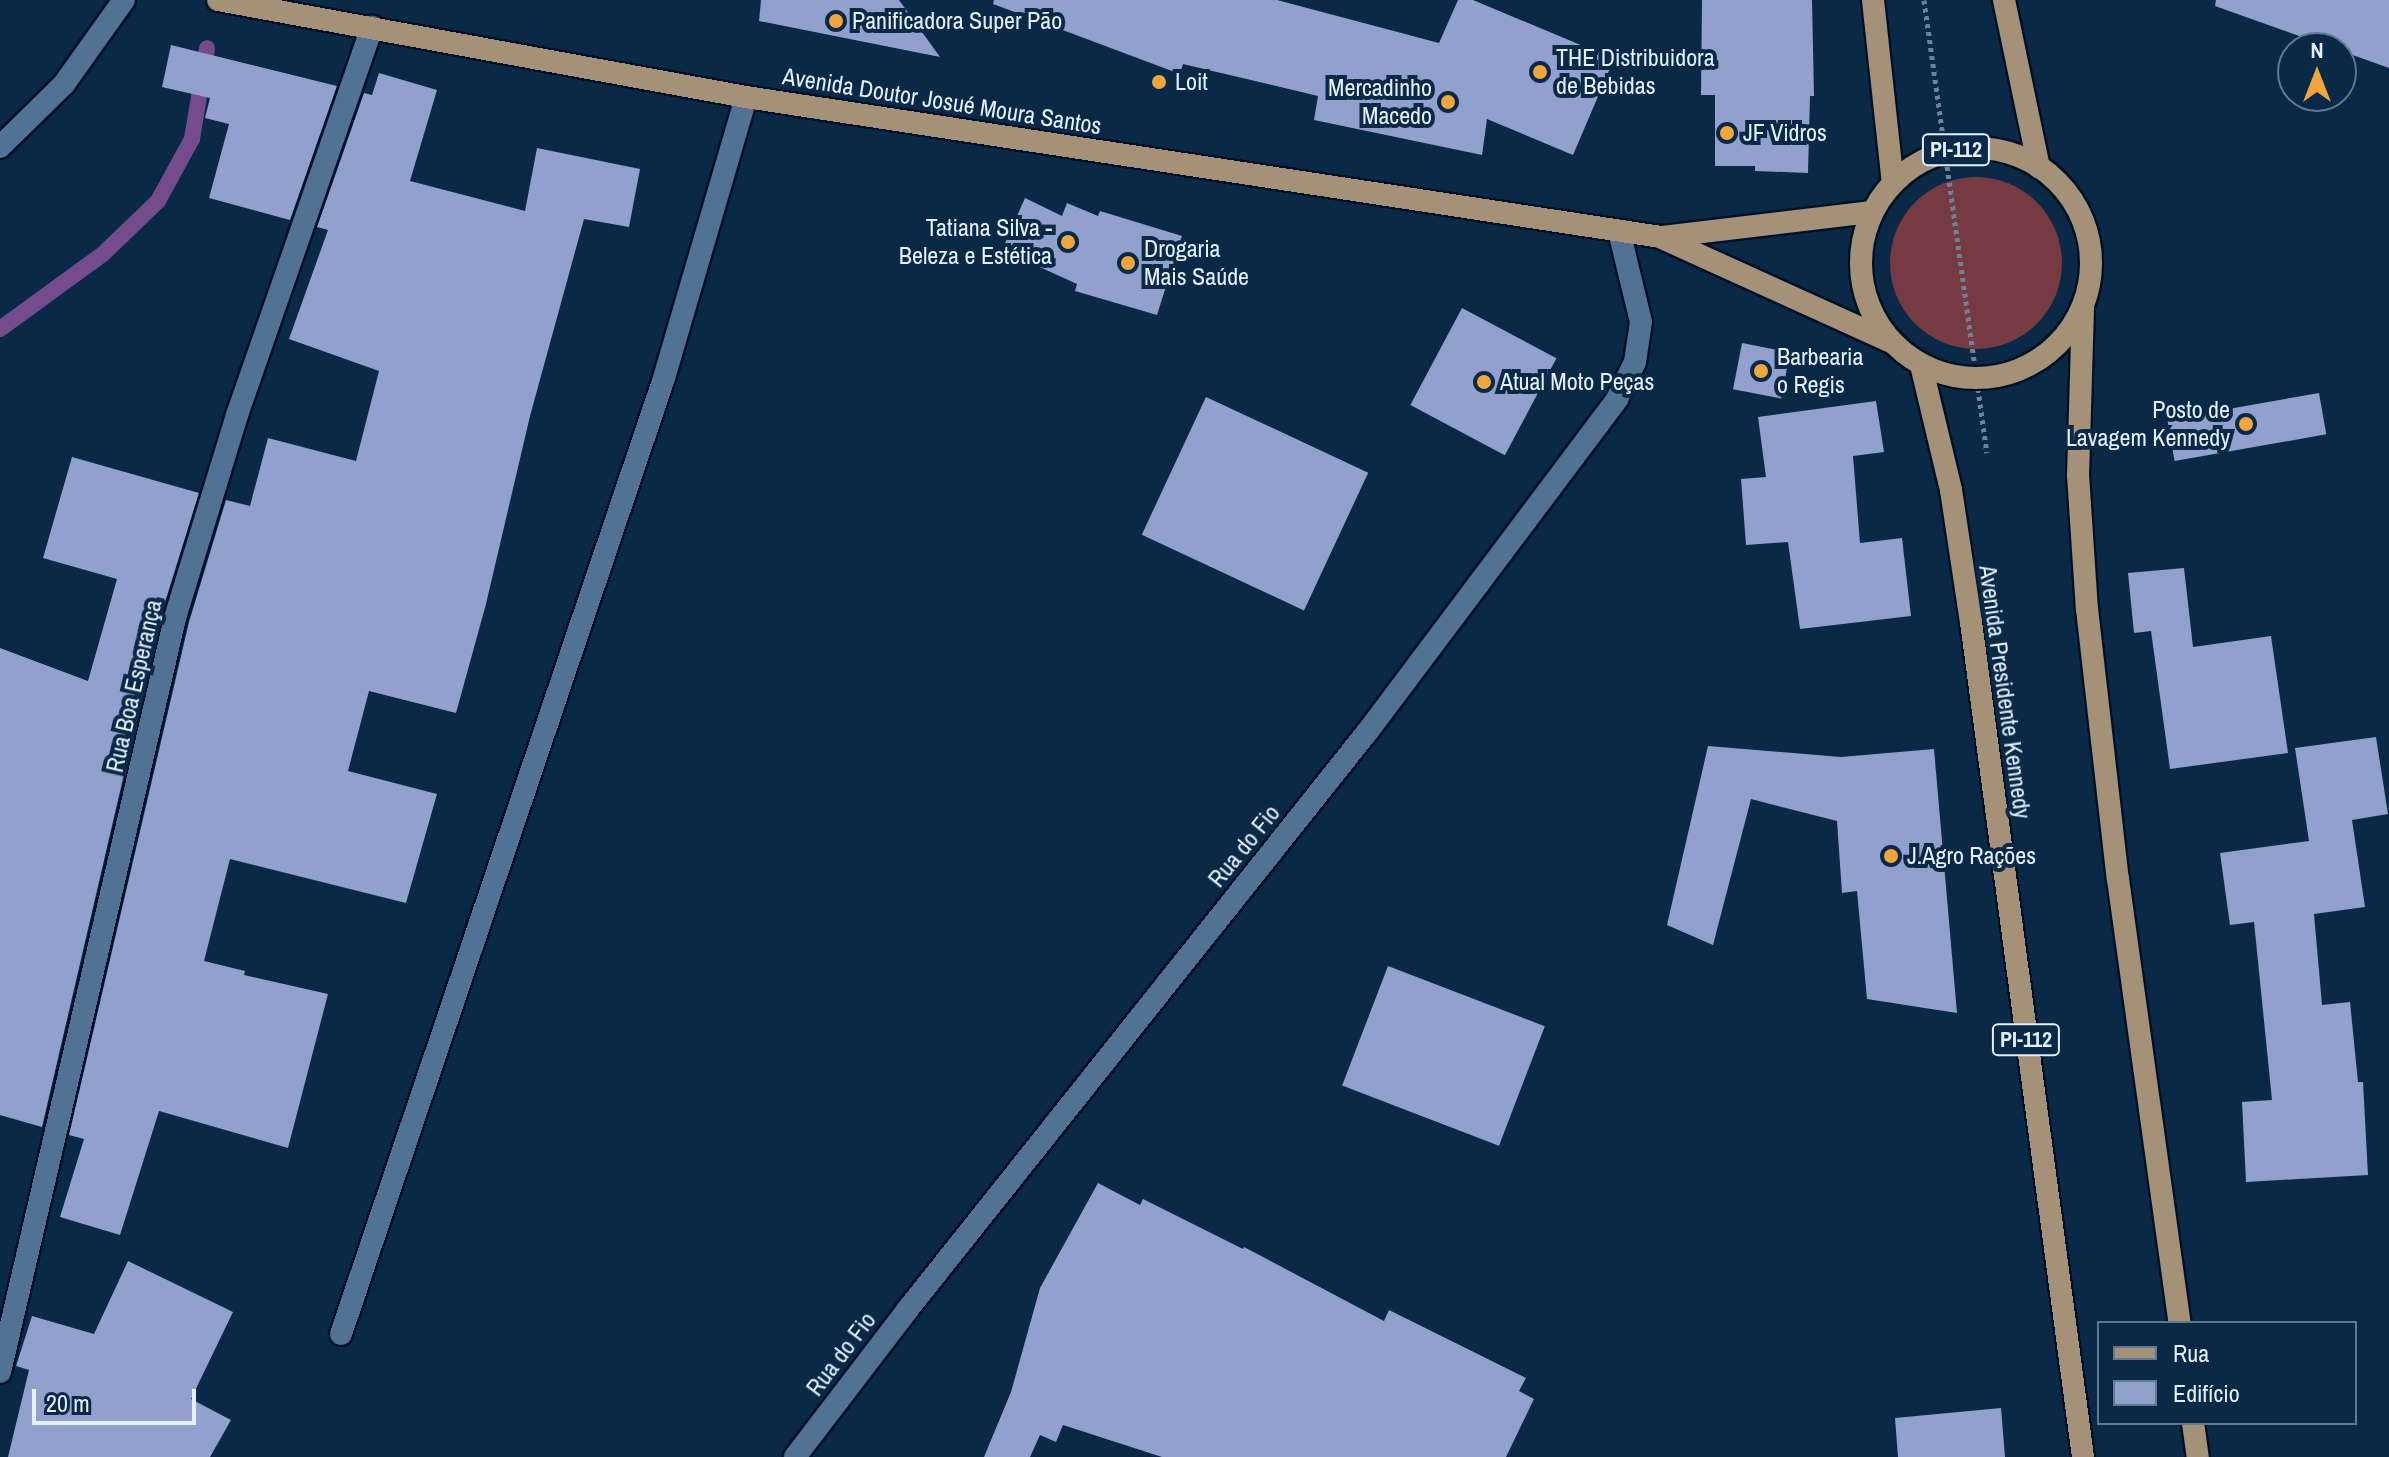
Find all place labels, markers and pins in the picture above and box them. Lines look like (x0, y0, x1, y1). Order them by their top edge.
place label: Panificadora Super Pão (852, 7, 1062, 35)
marker: Panificadora Super Pão (827, 12, 845, 30)
place label: THE Distribuidora de Bebidas (1556, 44, 1715, 100)
marker: THE Distribuidora de Bebidas (1531, 63, 1549, 81)
place label: Loit (1175, 68, 1208, 96)
marker: Loit (1150, 73, 1168, 91)
place label: Mercadinho Macedo (1328, 74, 1432, 130)
marker: Mercadinho Macedo (1439, 93, 1457, 111)
place label: JF Vidros (1743, 119, 1827, 147)
marker: JF Vidros (1718, 124, 1736, 142)
place label: Tatiana Silva - Beleza e Estética (899, 214, 1052, 270)
marker: Tatiana Silva - Beleza e Estética (1059, 233, 1077, 251)
place label: Drogaria Mais Saúde (1144, 235, 1249, 291)
marker: Drogaria Mais Saúde (1119, 254, 1137, 272)
place label: Barbearia o Regis (1777, 343, 1863, 399)
marker: Barbearia o Regis (1752, 362, 1770, 380)
place label: Atual Moto Peças (1500, 368, 1654, 396)
marker: Atual Moto Peças (1475, 373, 1493, 391)
place label: Posto de Lavagem Kennedy (2066, 396, 2230, 452)
marker: Posto de Lavagem Kennedy (2237, 415, 2255, 433)
place label: J.Agro Rações (1907, 842, 2036, 870)
marker: J.Agro Rações (1882, 847, 1900, 865)

